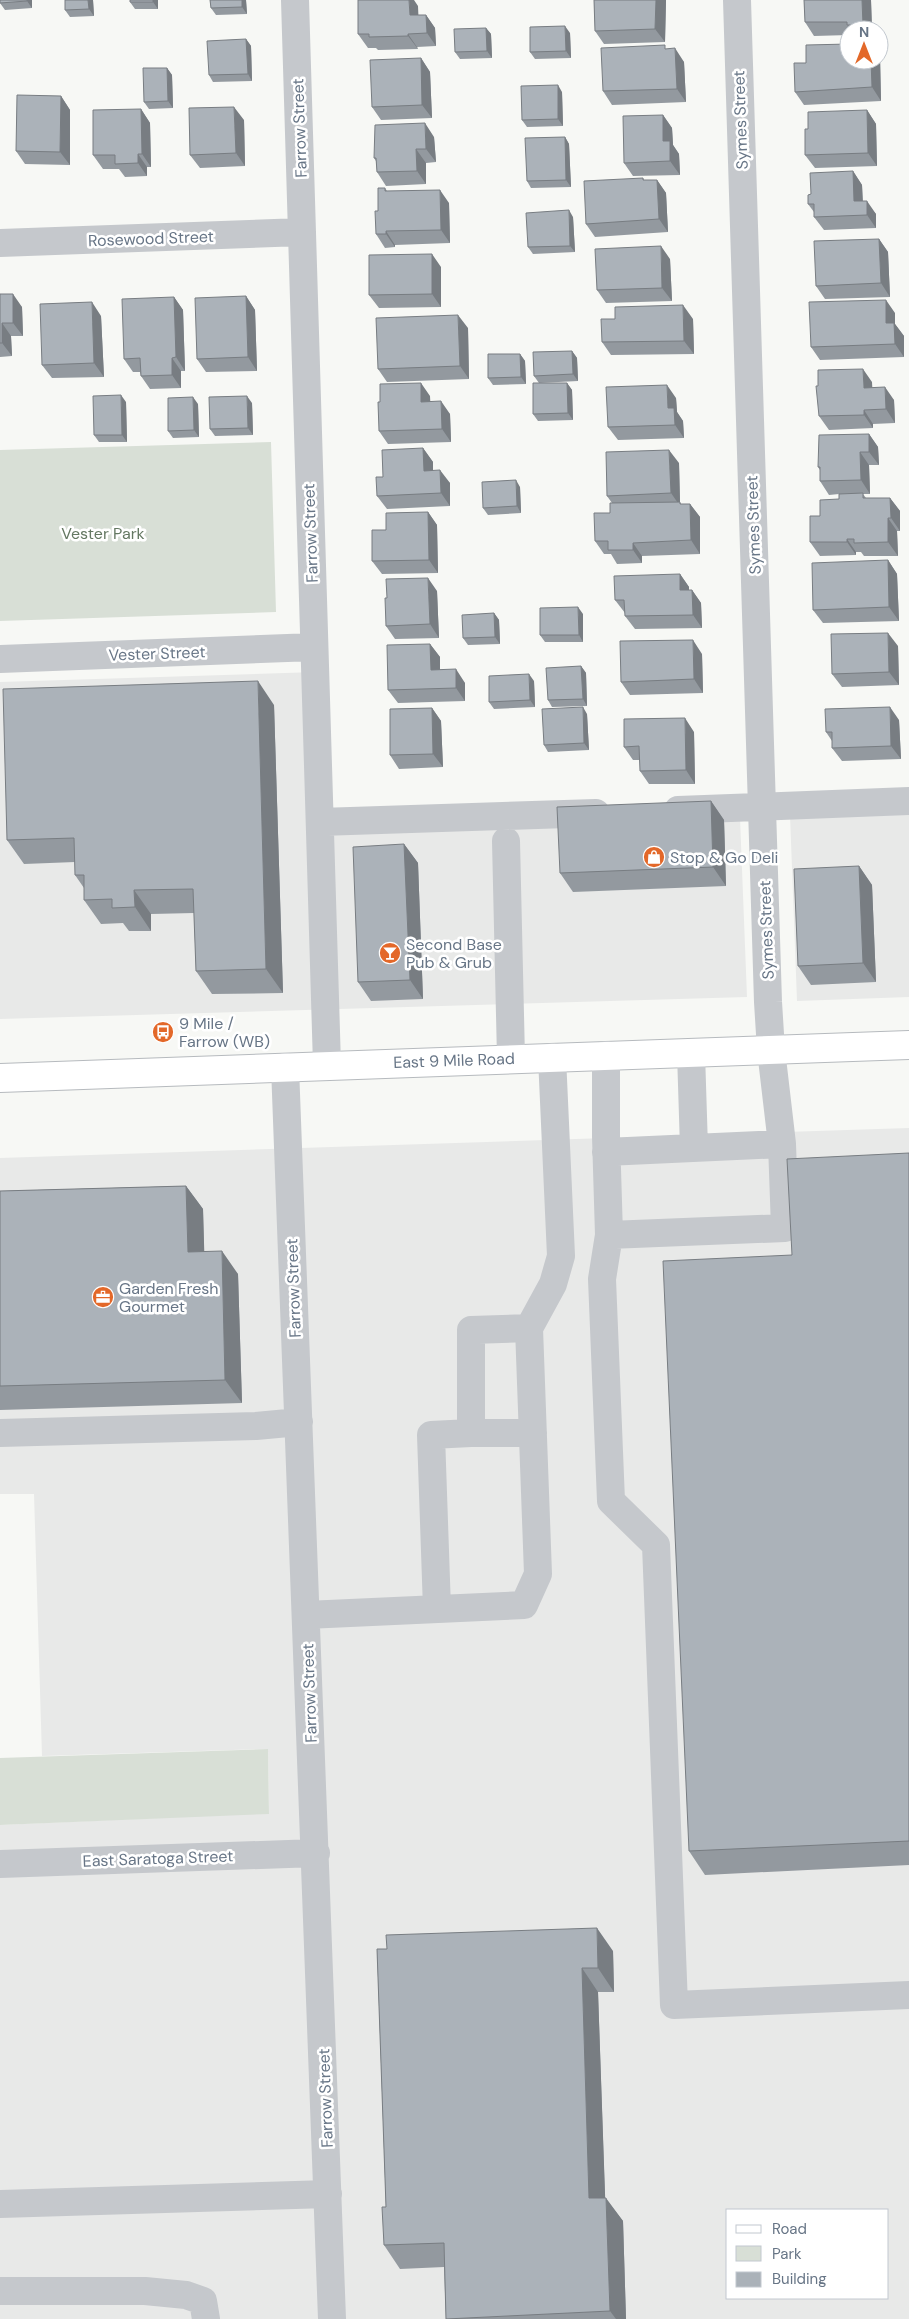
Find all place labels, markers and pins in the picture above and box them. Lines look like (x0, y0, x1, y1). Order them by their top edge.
shop icon: Stop & Go Deli (642, 845, 666, 869)
place label: Stop & Go Deli (670, 847, 778, 868)
place label: Second Base Pub & Grub (406, 934, 502, 973)
bar icon: Second Base Pub & Grub (378, 941, 402, 965)
place label: 9 Mile / Farrow (WB) (179, 1013, 270, 1052)
bus stop icon: 9 Mile / Farrow (WB) (151, 1020, 175, 1044)
place label: Garden Fresh Gourmet (119, 1278, 219, 1317)
office icon: Garden Fresh Gourmet (91, 1285, 115, 1309)

